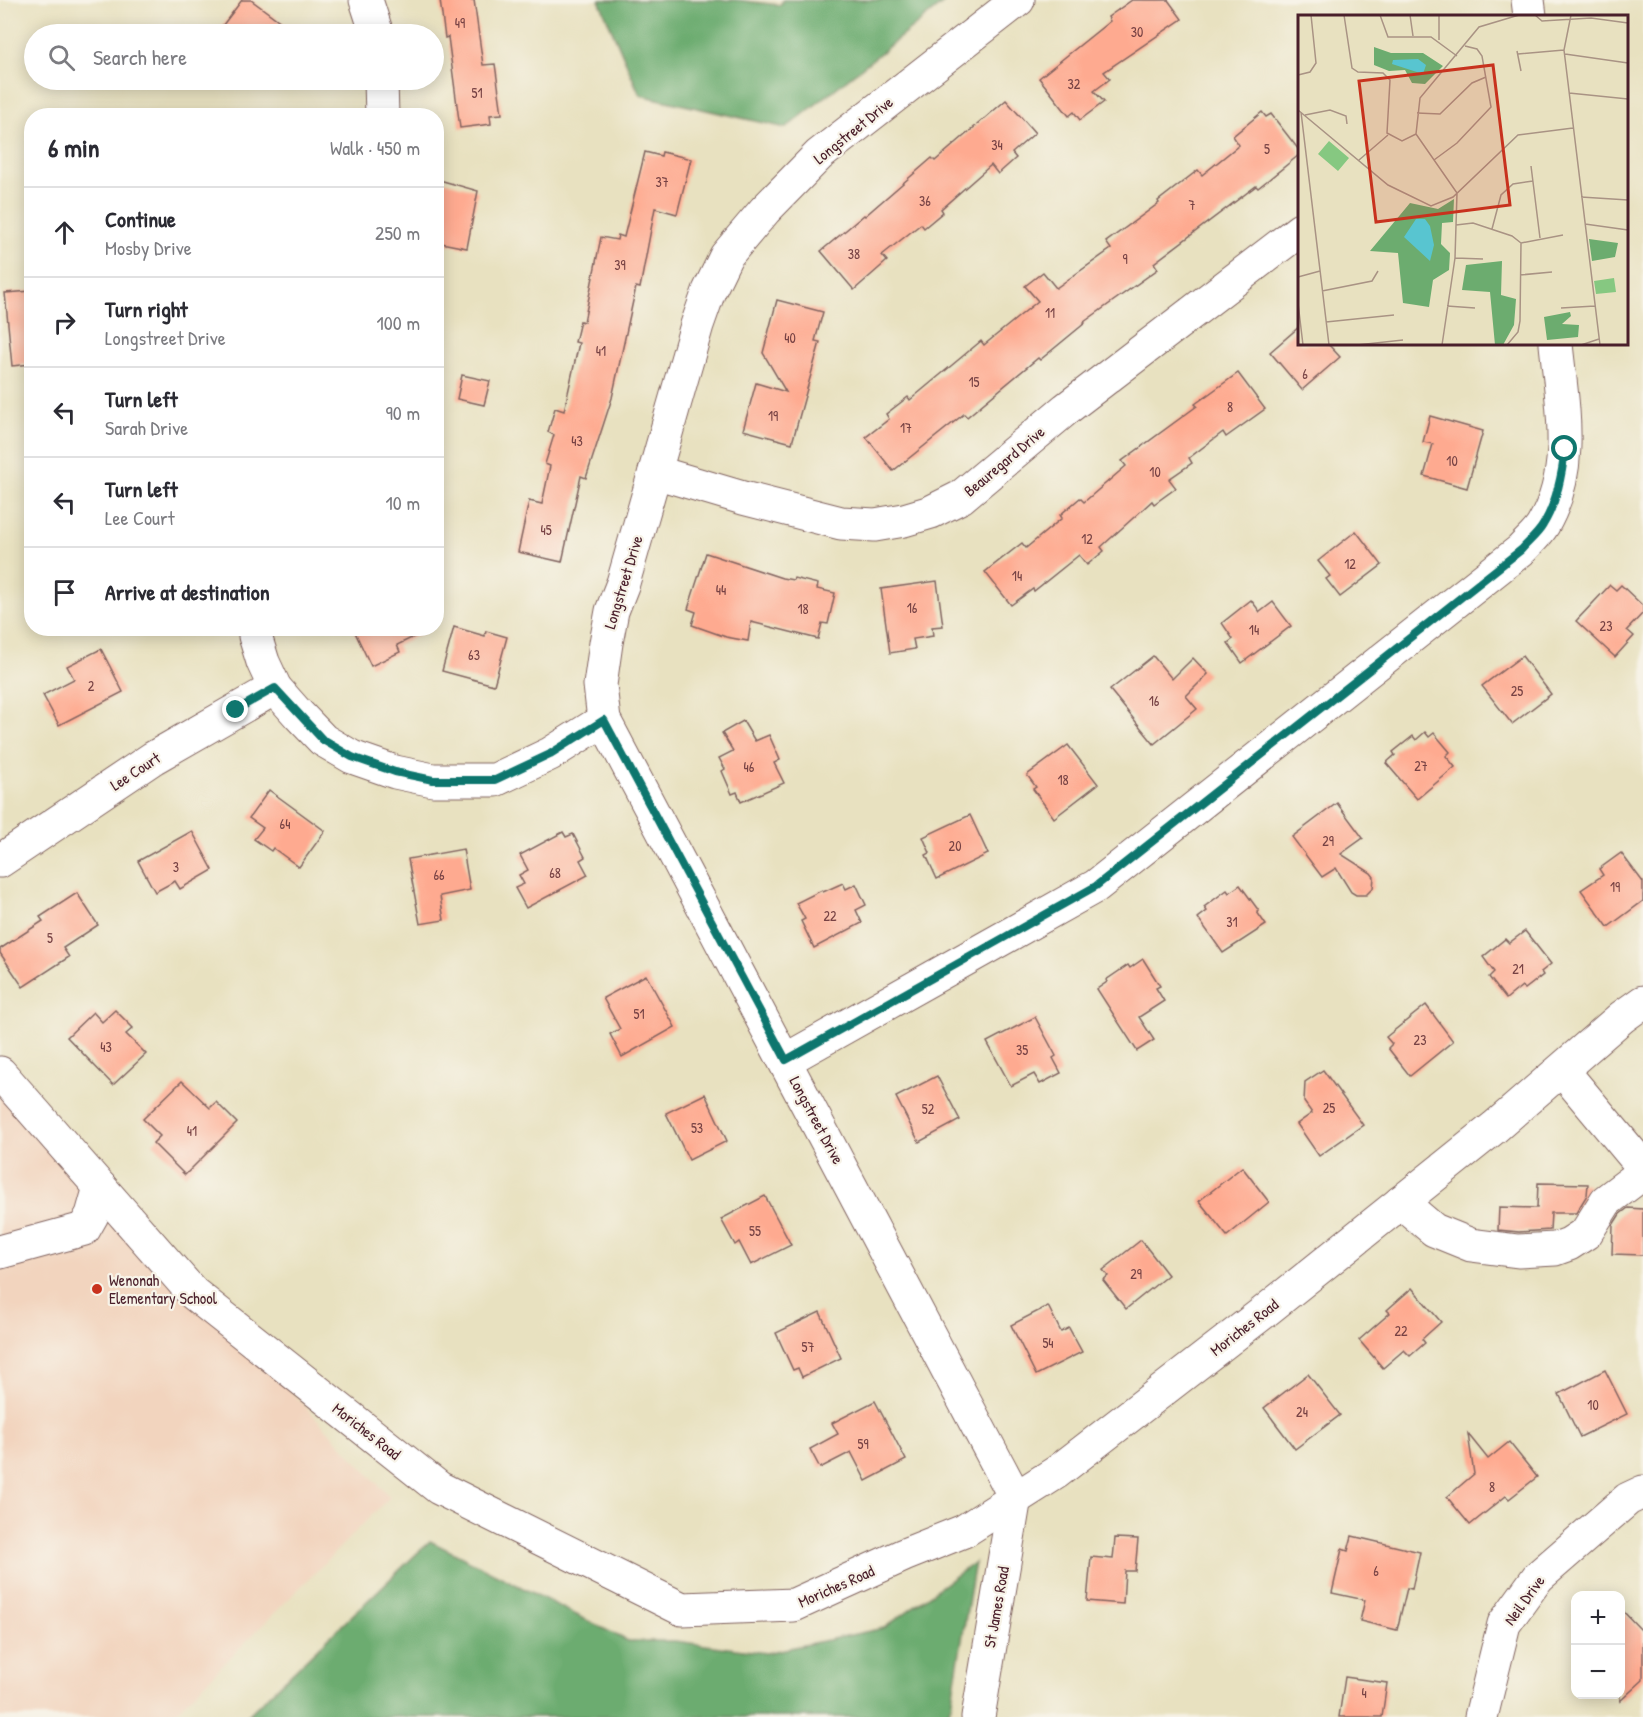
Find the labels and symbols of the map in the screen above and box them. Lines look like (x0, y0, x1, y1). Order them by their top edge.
house number: 49 (455, 13, 465, 32)
inset map (1298, 15, 1628, 345)
house number: 30 (1131, 22, 1143, 41)
house number: 32 (1068, 74, 1081, 93)
house number: 51 (471, 83, 483, 102)
street label: Longstreet Drive (809, 91, 898, 169)
house number: 34 (991, 135, 1003, 154)
house number: 5 (1264, 139, 1270, 158)
house number: 37 (655, 172, 669, 191)
house number: 36 (919, 191, 931, 210)
house number: 7 (1189, 195, 1196, 214)
house number: 38 (848, 244, 860, 263)
house number: 9 (1122, 249, 1128, 268)
house number: 39 (614, 255, 626, 274)
house number: 11 (1045, 303, 1055, 322)
house number: 40 (784, 328, 796, 347)
house number: 41 (596, 341, 606, 360)
house number: 6 (1302, 364, 1308, 383)
house number: 15 (968, 372, 980, 391)
house number: 8 (1227, 397, 1233, 416)
house number: 19 (768, 406, 778, 425)
house number: 17 (900, 418, 912, 437)
street label: Beauregard Drive (959, 420, 1050, 501)
house number: 43 (571, 431, 583, 450)
route start (1551, 435, 1577, 461)
house number: 10 (1446, 451, 1458, 470)
house number: 10 (1149, 462, 1161, 481)
house number: 45 (540, 520, 552, 539)
house number: 12 (1081, 529, 1093, 548)
street label: Longstreet Drive (598, 532, 648, 631)
house number: 12 (1344, 554, 1356, 573)
house number: 14 (1012, 566, 1022, 585)
house number: 44 (716, 580, 726, 599)
house number: 16 (907, 598, 918, 617)
house number: 18 (797, 599, 809, 618)
house number: 23 (1600, 616, 1612, 635)
house number: 14 (1249, 620, 1259, 639)
house number: 63 (468, 645, 480, 664)
house number: 2 (88, 676, 95, 695)
house number: 25 (1511, 681, 1523, 700)
house number: 16 (1149, 691, 1160, 710)
route end (222, 696, 248, 722)
street label: Lee Court (106, 746, 165, 795)
house number: 27 (1414, 756, 1428, 775)
house number: 46 (744, 757, 755, 776)
house number: 18 (1057, 770, 1069, 789)
house number: 64 (280, 814, 290, 833)
house number: 29 (1322, 831, 1334, 850)
house number: 20 (949, 836, 961, 855)
house number: 3 (173, 857, 179, 876)
house number: 68 (549, 863, 561, 882)
house number: 66 (433, 865, 445, 884)
house number: 19 (1610, 877, 1620, 896)
house number: 22 (823, 906, 837, 925)
house number: 31 (1226, 912, 1238, 931)
house number: 5 (47, 928, 53, 947)
house number: 21 (1512, 959, 1524, 978)
house number: 51 (633, 1004, 645, 1023)
house number: 23 (1414, 1030, 1426, 1049)
house number: 43 (100, 1037, 112, 1056)
house number: 35 (1016, 1040, 1028, 1059)
street label: Longstreet Drive (785, 1072, 850, 1168)
house number: 25 (1323, 1098, 1335, 1117)
house number: 52 (922, 1099, 935, 1118)
house number: 53 (691, 1118, 703, 1137)
house number: 41 (187, 1121, 197, 1140)
house number: 55 (749, 1221, 761, 1240)
house number: 29 (1130, 1264, 1142, 1283)
place label: Wenonah Elementary School (109, 1269, 218, 1309)
marker: Wenonah Elementary School (90, 1282, 104, 1296)
street label: Moriches Road (1205, 1293, 1283, 1361)
house number: 22 (1394, 1321, 1408, 1340)
house number: 54 (1042, 1333, 1054, 1352)
house number: 57 (802, 1337, 814, 1356)
house number: 10 (1587, 1395, 1599, 1414)
street label: Moriches Road (328, 1397, 406, 1465)
house number: 24 (1296, 1402, 1308, 1421)
house number: 59 (857, 1434, 869, 1453)
house number: 8 (1489, 1477, 1495, 1496)
street label: Moriches Road (794, 1559, 878, 1613)
house number: 6 (1373, 1561, 1379, 1580)
street label: St James Road (978, 1565, 1014, 1649)
street label: Neil Drive (1498, 1570, 1550, 1629)
house number: 4 (1361, 1683, 1367, 1702)

